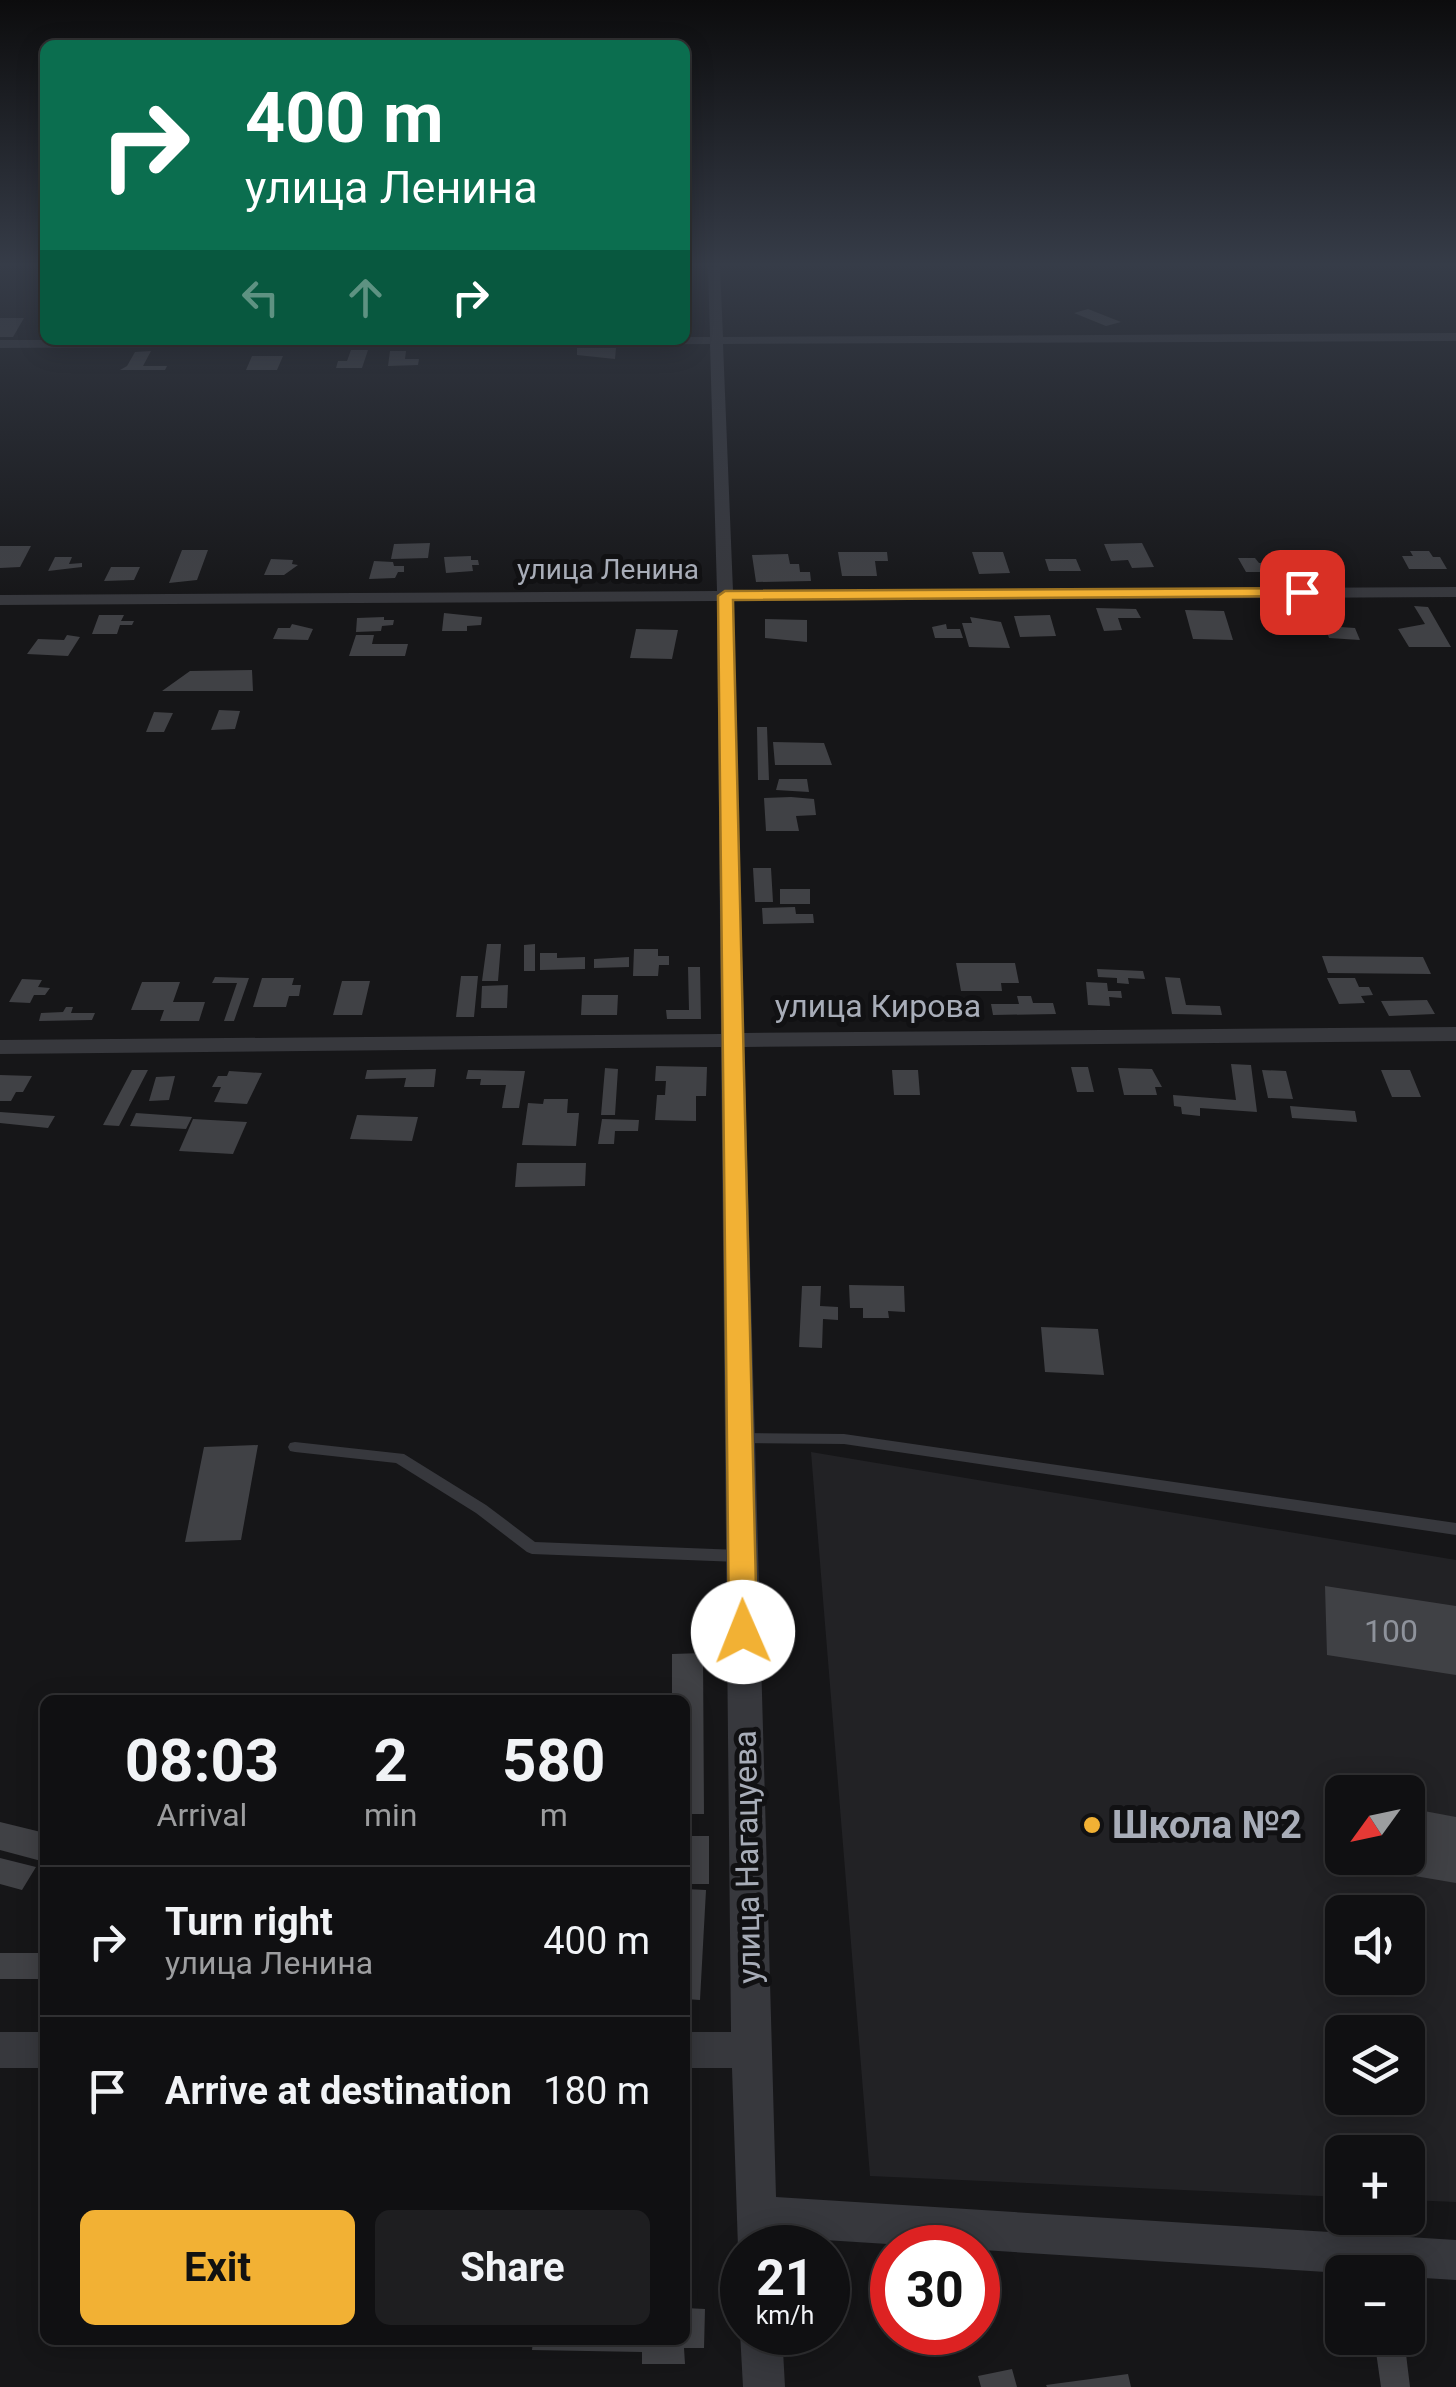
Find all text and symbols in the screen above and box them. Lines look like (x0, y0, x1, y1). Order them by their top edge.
text: 400 m (245, 77, 444, 159)
icon: right (80, 80, 210, 210)
text: улица Ленина (245, 161, 538, 214)
icon: left (233, 270, 288, 325)
icon: ahead (338, 270, 393, 325)
icon: right (443, 270, 498, 325)
pin (1260, 550, 1345, 635)
street label: улица Ленина (517, 553, 699, 586)
icon: arrive (1275, 565, 1330, 620)
street label: улица Кирова (775, 987, 981, 1025)
position arrow (691, 1580, 795, 1684)
house number: 100 (1364, 1612, 1418, 1650)
text: 08:03 (125, 1725, 279, 1796)
text: 2 (373, 1725, 408, 1796)
text: 580 (502, 1725, 605, 1796)
street label: улица Нагацуева (726, 1730, 768, 1984)
north arrow (1325, 1775, 1425, 1875)
map controls (1325, 1775, 1425, 2355)
text: Arrival (157, 1796, 247, 1834)
text: min (364, 1796, 417, 1834)
text: m (540, 1796, 568, 1834)
place label: Школа №2 (1112, 1803, 1302, 1847)
marker: Школа №2 (1081, 1814, 1103, 1836)
button: sound (1325, 1895, 1425, 1995)
text: Turn right (165, 1900, 333, 1944)
icon: right (80, 1914, 135, 1969)
text: 400 m (543, 1919, 650, 1963)
text: улица Ленина (165, 1944, 373, 1982)
button: layers (1325, 2015, 1425, 2115)
icon: arrive (80, 2064, 135, 2119)
text: Arrive at destination (165, 2069, 512, 2113)
text: 180 m (543, 2069, 650, 2113)
button: + (1325, 2135, 1425, 2235)
button: Exit (80, 2210, 355, 2325)
button: Share (375, 2210, 650, 2325)
speed limit sign: 30 (870, 2225, 1000, 2355)
text: 21 (756, 2249, 814, 2307)
button: − (1325, 2255, 1425, 2355)
text: km/h (756, 2301, 814, 2330)

